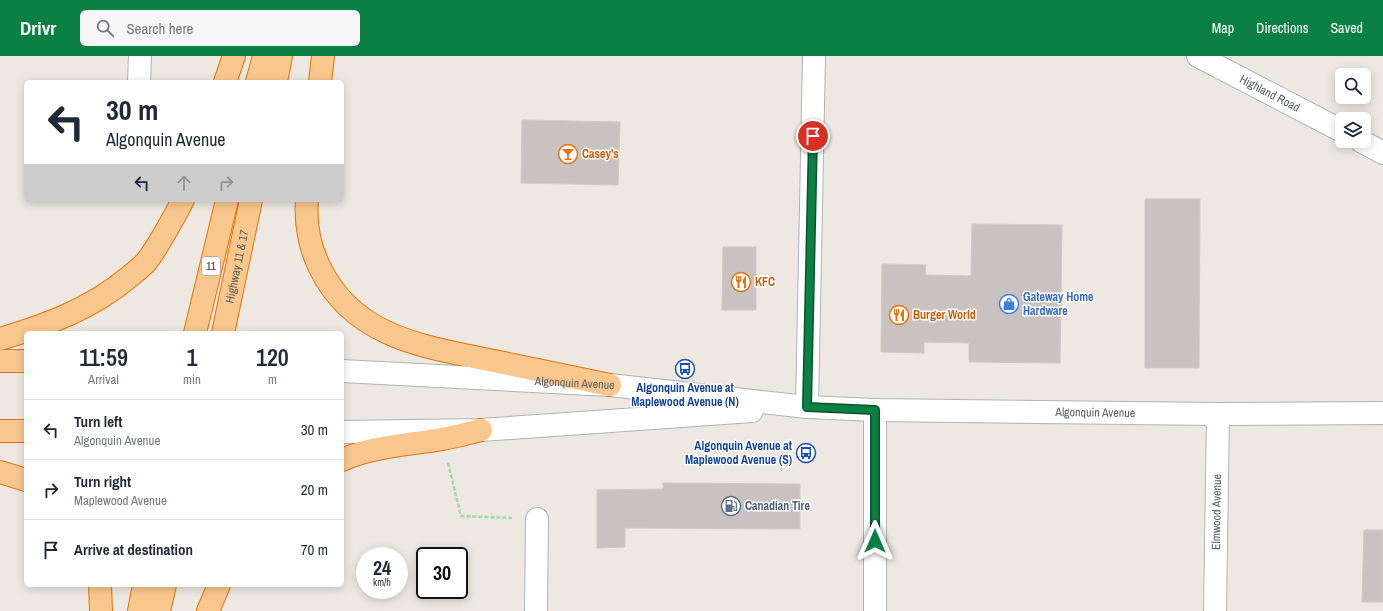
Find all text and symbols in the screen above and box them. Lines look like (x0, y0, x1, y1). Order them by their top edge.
search box (80, 10, 360, 46)
text: Drivr (20, 15, 56, 41)
icon: search (94, 17, 116, 39)
text: Search here (126, 18, 193, 39)
text: Map (1212, 19, 1234, 37)
text: Directions (1256, 19, 1308, 37)
text: Saved (1330, 19, 1363, 37)
map controls (1335, 68, 1371, 148)
button: search (1335, 68, 1371, 104)
street label: Highland Road (1237, 71, 1303, 116)
text: 30 m (106, 91, 158, 129)
icon: left (40, 96, 92, 148)
button: layers (1335, 112, 1371, 148)
pin (796, 119, 830, 153)
icon: arrive (802, 125, 824, 147)
text: Algonquin Avenue (106, 127, 226, 152)
bar icon: Casey's (557, 143, 579, 165)
place label: Casey's (582, 146, 619, 162)
icon: left (131, 172, 153, 194)
icon: ahead (173, 172, 195, 194)
icon: right (215, 172, 237, 194)
street label: Highway 11 & 17 (222, 228, 253, 305)
road number: 11 (202, 257, 220, 275)
restaurant icon: KFC (730, 271, 752, 293)
place label: KFC (755, 274, 775, 290)
place label: Gateway Home Hardware (1023, 289, 1094, 319)
shop icon: Gateway Home Hardware (998, 293, 1020, 315)
restaurant icon: Burger World (888, 304, 910, 326)
place label: Burger World (913, 307, 976, 323)
text: 11:59 (79, 341, 128, 373)
text: 1 (186, 341, 197, 373)
text: 120 (256, 341, 289, 373)
bus stop icon: Algonquin Avenue at Maplewood Avenue (N) (674, 358, 696, 380)
text: Arrival (88, 371, 119, 388)
text: min (183, 371, 201, 388)
text: m (268, 371, 277, 388)
street label: Algonquin Avenue (533, 373, 615, 393)
place label: Algonquin Avenue at Maplewood Avenue (N) (631, 380, 739, 410)
street label: Algonquin Avenue (1054, 404, 1135, 421)
text: Turn left (74, 411, 122, 432)
icon: left (40, 419, 62, 441)
text: 30 m (301, 419, 328, 440)
text: Algonquin Avenue (74, 432, 160, 449)
place label: Algonquin Avenue at Maplewood Avenue (S) (685, 438, 793, 468)
bus stop icon: Algonquin Avenue at Maplewood Avenue (S) (795, 442, 817, 464)
text: Turn right (74, 471, 131, 492)
street label: Elmwood Avenue (1208, 474, 1225, 550)
icon: right (40, 479, 62, 501)
text: 20 m (301, 479, 328, 500)
text: Maplewood Avenue (74, 492, 167, 509)
fuel station icon: Canadian Tire (720, 495, 742, 517)
place label: Canadian Tire (745, 498, 810, 514)
position arrow (854, 520, 896, 562)
icon: arrive (40, 539, 62, 561)
text: Arrive at destination (74, 539, 193, 560)
text: 70 m (301, 539, 328, 560)
speed limit sign: 30 (416, 547, 468, 599)
text: 24 (373, 554, 391, 581)
text: km/h (373, 576, 391, 589)

